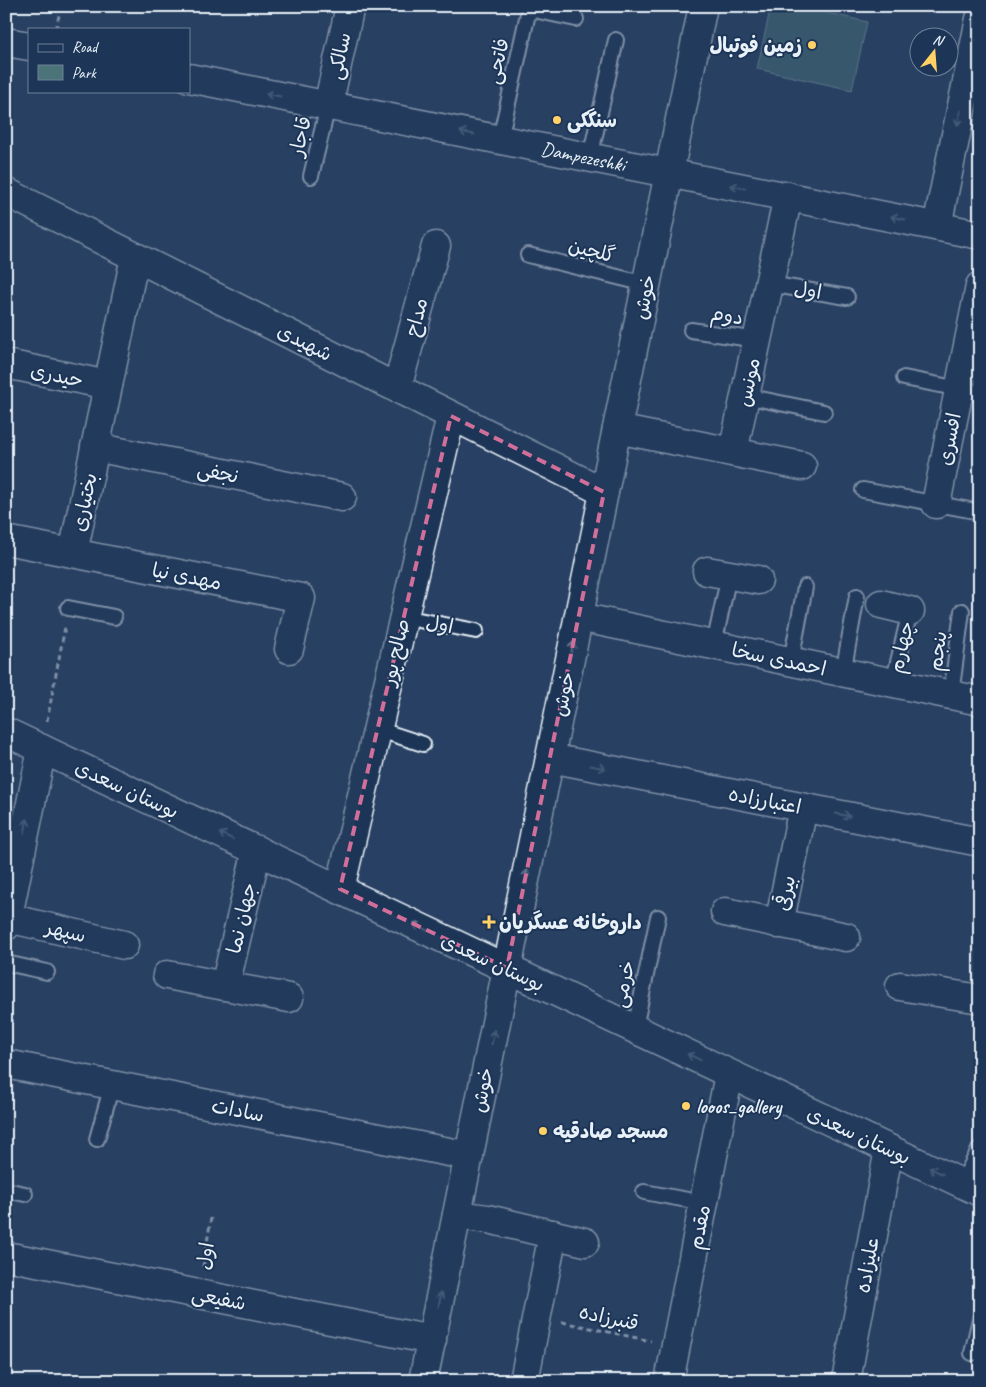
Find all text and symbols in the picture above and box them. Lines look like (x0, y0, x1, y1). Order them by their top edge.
legend (28, 28, 190, 92)
north arrow (908, 28, 958, 78)
street label: سالکی (322, 30, 357, 82)
text: N (931, 31, 947, 50)
place label: زمین فوتبال (709, 33, 802, 58)
street label: فاتحی (480, 36, 515, 87)
text: Road (72, 38, 99, 57)
marker: زمین فوتبال (806, 39, 818, 51)
text: Park (72, 64, 97, 83)
one-way arrow (265, 89, 281, 99)
place label: سنگکی (567, 108, 617, 133)
one-way arrow (954, 109, 963, 125)
street label: قاجار (283, 114, 317, 161)
marker: سنگکی (551, 114, 563, 126)
one-way arrow (459, 128, 475, 137)
street label: Dampezeshki (539, 136, 630, 178)
one-way arrow (731, 182, 747, 191)
one-way arrow (890, 213, 906, 222)
street label: گلچین (566, 233, 618, 268)
street label: خوش (628, 272, 661, 322)
street label: اول (792, 276, 824, 305)
street label: مداح (399, 295, 435, 340)
street label: دوم (708, 301, 745, 333)
street label: شهیدی (273, 318, 336, 367)
street label: مونس (731, 355, 766, 409)
street label: حیدری (28, 358, 86, 393)
street label: افسری (932, 411, 967, 468)
street label: نجفی (195, 456, 241, 489)
street label: بختیاری (66, 471, 103, 534)
street label: مهدی نیا (150, 557, 224, 595)
street label: اول (424, 610, 456, 639)
street label: صالح پور (375, 616, 416, 690)
street label: چهارم (883, 619, 922, 676)
street label: پنجم (922, 629, 955, 673)
street label: احمدی سخا (729, 637, 828, 682)
one-way arrow (568, 642, 577, 658)
street label: خوش (547, 669, 580, 719)
street label: بوستان سعدی (71, 755, 183, 824)
one-way arrow (590, 763, 606, 772)
street label: اعتبارزاده (726, 781, 803, 820)
one-way arrow (835, 811, 851, 821)
one-way arrow (22, 819, 31, 835)
one-way arrow (219, 830, 234, 840)
one-way arrow (521, 870, 531, 886)
street label: بیرقی (769, 873, 801, 913)
street label: جهان نما (221, 880, 262, 956)
place label: داروخانه عسگریان (499, 910, 642, 936)
street label: سپهر (41, 914, 88, 948)
marker: داروخانه عسگریان (483, 916, 495, 928)
one-way arrow (413, 922, 428, 932)
street label: بوستان سعدی (437, 928, 549, 997)
street label: خرمی (606, 958, 641, 1010)
one-way arrow (489, 1029, 499, 1045)
one-way arrow (687, 1051, 702, 1061)
street label: خوش (466, 1065, 499, 1115)
street label: سادات (209, 1093, 266, 1128)
place label: looos_gallery (696, 1094, 783, 1120)
marker: looos_gallery (680, 1100, 692, 1112)
street label: بوستان سعدی (803, 1101, 915, 1170)
place label: مسجد صادقیه (553, 1119, 668, 1144)
marker: مسجد صادقیه (537, 1125, 549, 1137)
one-way arrow (929, 1166, 944, 1175)
street label: مقدم (683, 1203, 718, 1252)
street label: علیزاده (850, 1235, 885, 1295)
street label: اول (191, 1240, 220, 1272)
street label: شفیعی (190, 1281, 248, 1316)
one-way arrow (436, 1291, 445, 1307)
street label: قنبرزاده (577, 1299, 641, 1336)

